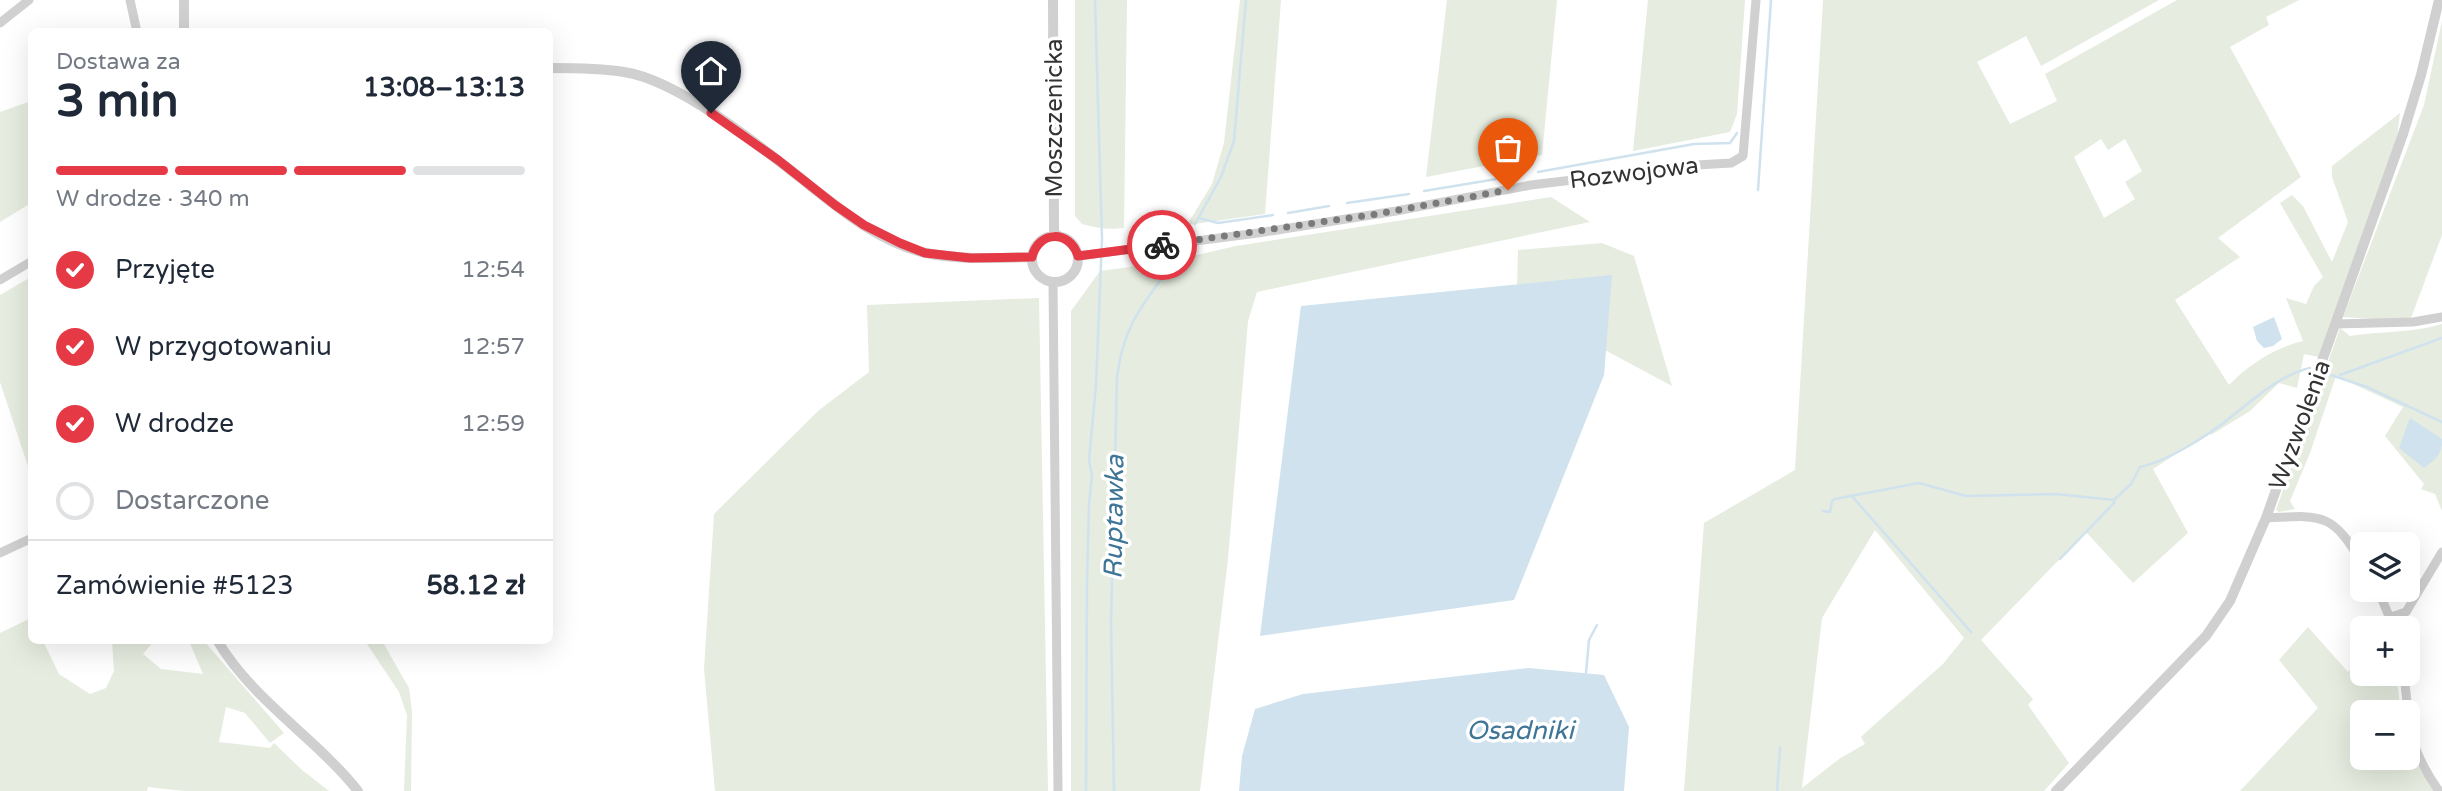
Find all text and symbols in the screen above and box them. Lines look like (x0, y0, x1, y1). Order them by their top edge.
street label: Moszczenicka (1040, 39, 1069, 197)
pin (681, 41, 741, 113)
text: Dostawa za (56, 48, 181, 76)
icon: home (692, 52, 730, 90)
text: 13:08–13:13 (363, 72, 525, 103)
text: 3 min (56, 74, 179, 129)
pin (1478, 118, 1538, 190)
icon: bag (1489, 129, 1527, 167)
street label: Rozwojowa (1568, 151, 1700, 195)
text: W drodze · 340 m (56, 185, 250, 213)
courier (1127, 210, 1197, 280)
icon: bike (1143, 226, 1181, 264)
icon: check (56, 251, 94, 289)
text: Przyjęte (115, 254, 215, 285)
text: 12:54 (461, 256, 525, 284)
icon: check (56, 328, 94, 366)
text: W przygotowaniu (115, 331, 332, 362)
text: 12:57 (461, 333, 525, 361)
street label: Wyzwolenia (2263, 356, 2337, 494)
icon: check (56, 405, 94, 443)
text: W drodze (115, 408, 234, 439)
text: 12:59 (461, 410, 525, 438)
water label: Ruptawka (1097, 453, 1131, 579)
text: Dostarczone (115, 485, 270, 516)
map controls (2350, 532, 2420, 770)
button: layers (2350, 532, 2420, 602)
text: Zamówienie #5123 (56, 570, 293, 601)
text: 58.12 zł (426, 570, 525, 601)
button: + (2350, 616, 2420, 686)
button: − (2350, 700, 2420, 770)
water label: Osadniki (1466, 715, 1577, 746)

